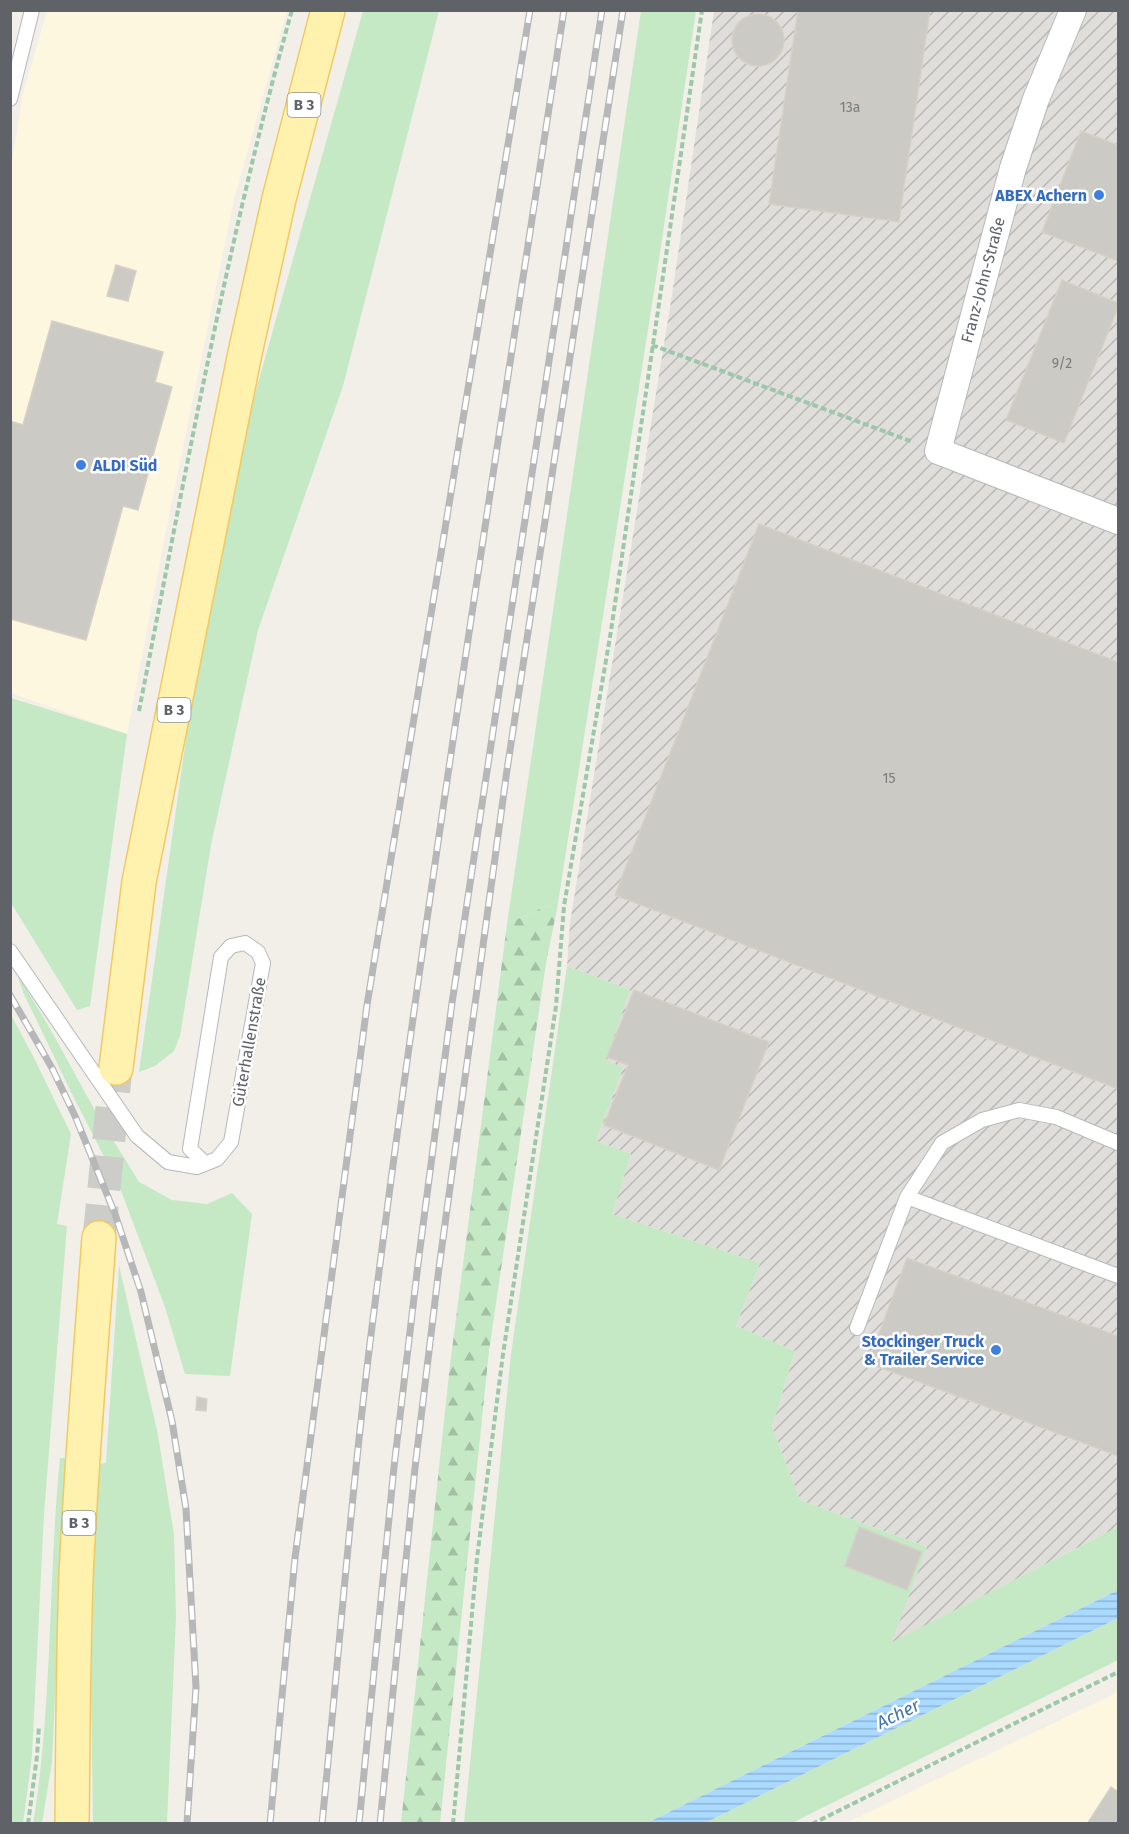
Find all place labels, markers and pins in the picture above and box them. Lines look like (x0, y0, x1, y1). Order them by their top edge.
place label: ABEX Achern (994, 186, 1087, 205)
marker: ABEX Achern (1092, 188, 1106, 202)
place label: ALDI Süd (92, 456, 157, 475)
marker: ALDI Süd (74, 458, 88, 472)
place label: Stockinger Truck & Trailer Service (862, 1332, 984, 1369)
marker: Stockinger Truck & Trailer Service (989, 1343, 1003, 1357)

